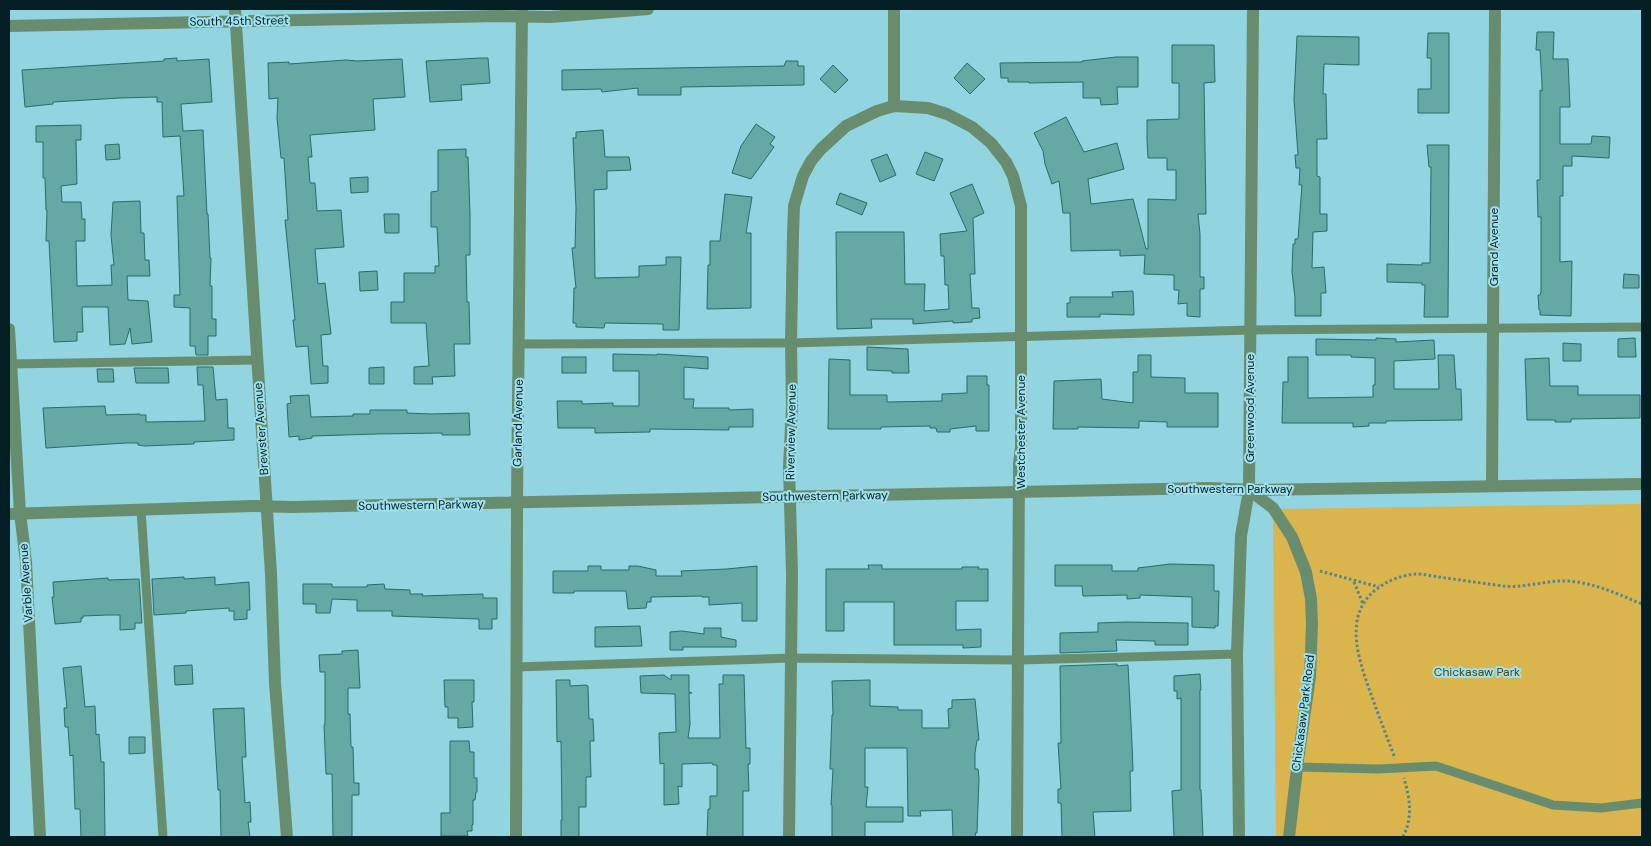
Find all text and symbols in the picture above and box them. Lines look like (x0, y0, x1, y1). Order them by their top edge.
street label: South 45th Street (189, 12, 289, 30)
street label: Grand Avenue (1486, 208, 1502, 286)
street label: Greenwood Avenue (1242, 354, 1258, 462)
street label: Westchester Avenue (1013, 375, 1029, 489)
street label: Garland Avenue (509, 379, 527, 467)
street label: Brewster Avenue (250, 382, 272, 476)
street label: Riverview Avenue (782, 384, 800, 480)
street label: Southwestern Parkway (1167, 481, 1293, 497)
street label: Southwestern Parkway (762, 487, 888, 505)
street label: Southwestern Parkway (358, 496, 484, 514)
street label: Varble Avenue (15, 543, 37, 623)
street label: Chickasaw Park Road (1288, 654, 1318, 772)
park label: Chickasaw Park (1434, 664, 1520, 680)

